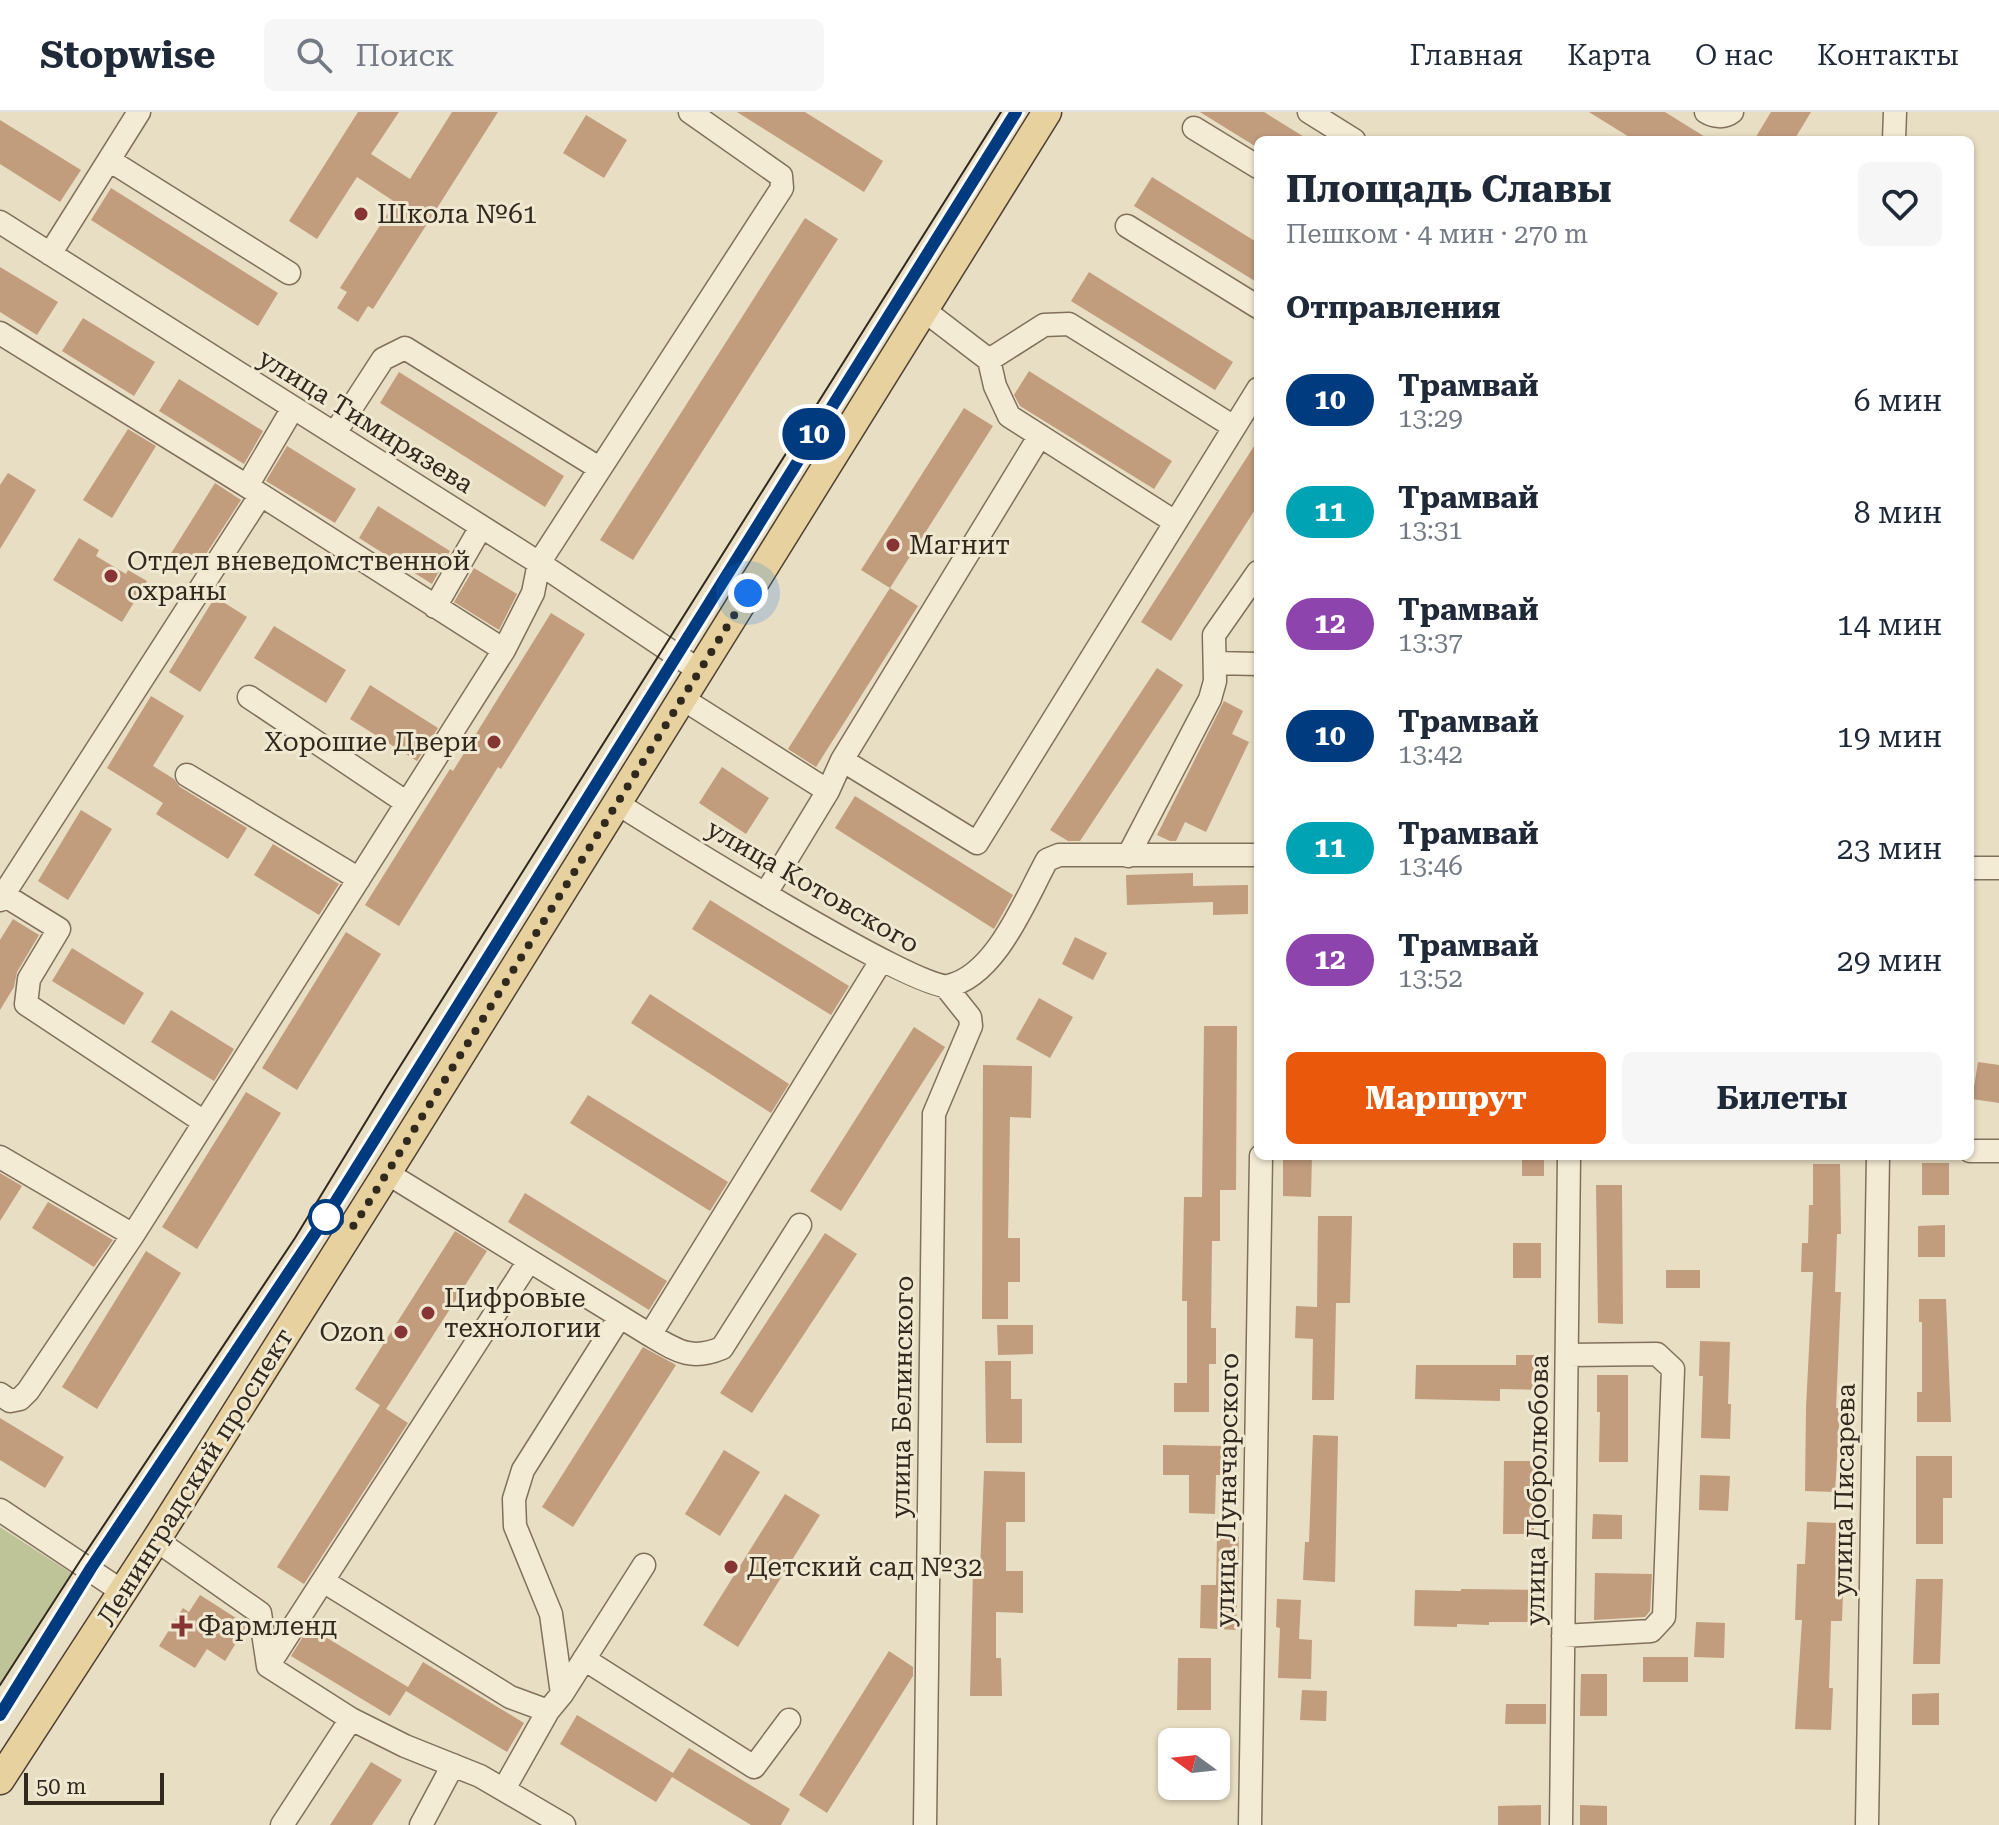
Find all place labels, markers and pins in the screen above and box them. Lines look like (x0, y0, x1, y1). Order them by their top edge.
place label: Школа №61 (377, 199, 537, 229)
marker: Школа №61 (352, 205, 370, 223)
place label: Магнит (909, 530, 1010, 560)
marker: Магнит (884, 536, 902, 554)
place label: Отдел вневедомственной охраны (127, 546, 470, 606)
marker: Отдел вневедомственной охраны (102, 567, 120, 585)
place label: Хорошие Двери (264, 727, 478, 757)
marker: Хорошие Двери (485, 733, 503, 751)
unlabelled marker (309, 1200, 343, 1234)
place label: Цифровые технологии (444, 1283, 601, 1343)
marker: Цифровые технологии (419, 1304, 437, 1322)
place label: Ozon (319, 1317, 385, 1347)
marker: Ozon (392, 1323, 410, 1341)
place label: Детский сад №32 (747, 1552, 982, 1582)
marker: Детский сад №32 (722, 1558, 740, 1576)
place label: Фармленд (198, 1611, 337, 1641)
marker: Фармленд (173, 1617, 191, 1635)

